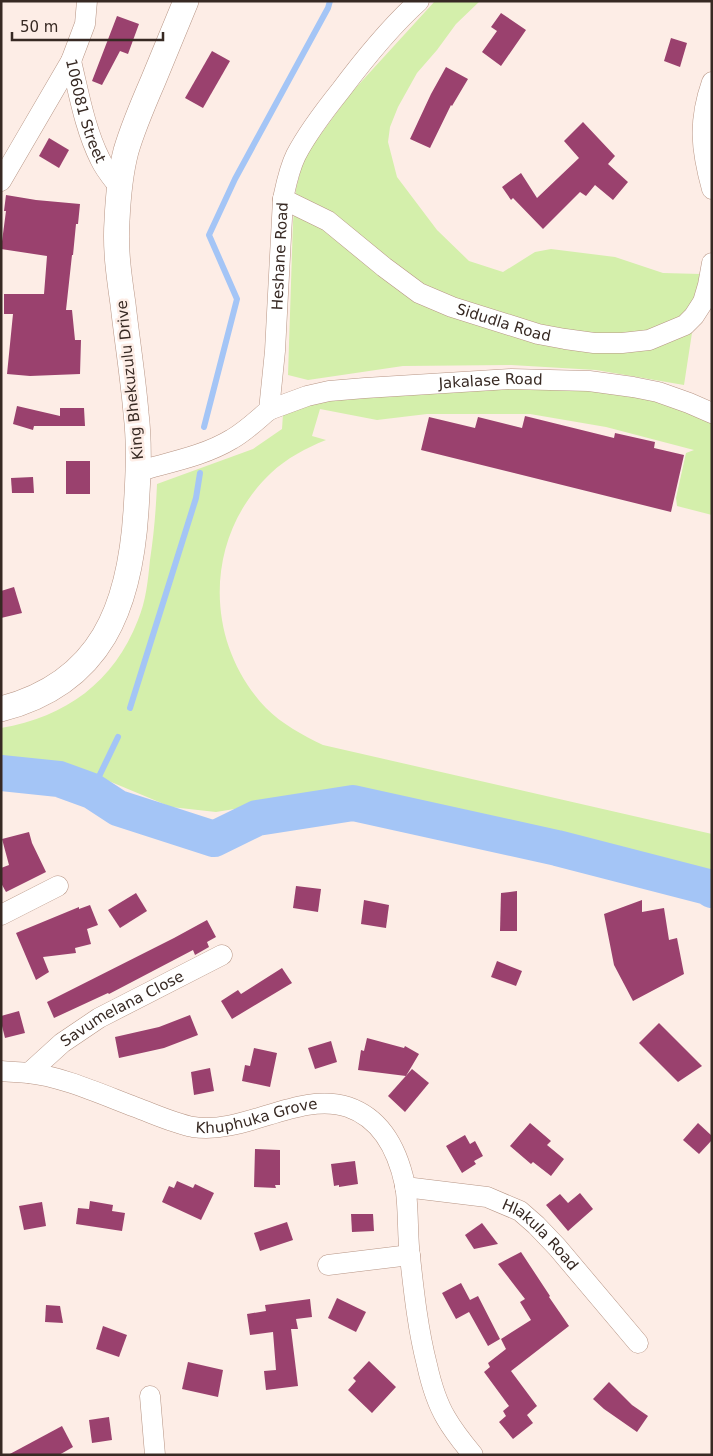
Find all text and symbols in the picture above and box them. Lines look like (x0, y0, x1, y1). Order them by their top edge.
scale bar (12, 10, 164, 42)
text: 50 m (20, 18, 58, 36)
street label: 106081 Street (62, 57, 110, 166)
street label: Heshane Road (268, 202, 292, 311)
street label: King Bhekuzulu Drive (113, 299, 147, 461)
street label: Sidudla Road (454, 300, 552, 345)
street label: Jakalase Road (437, 370, 543, 393)
street label: Savumelana Close (57, 967, 187, 1050)
street label: Khuphuka Grove (195, 1095, 318, 1137)
street label: Hlakula Road (499, 1195, 582, 1274)

